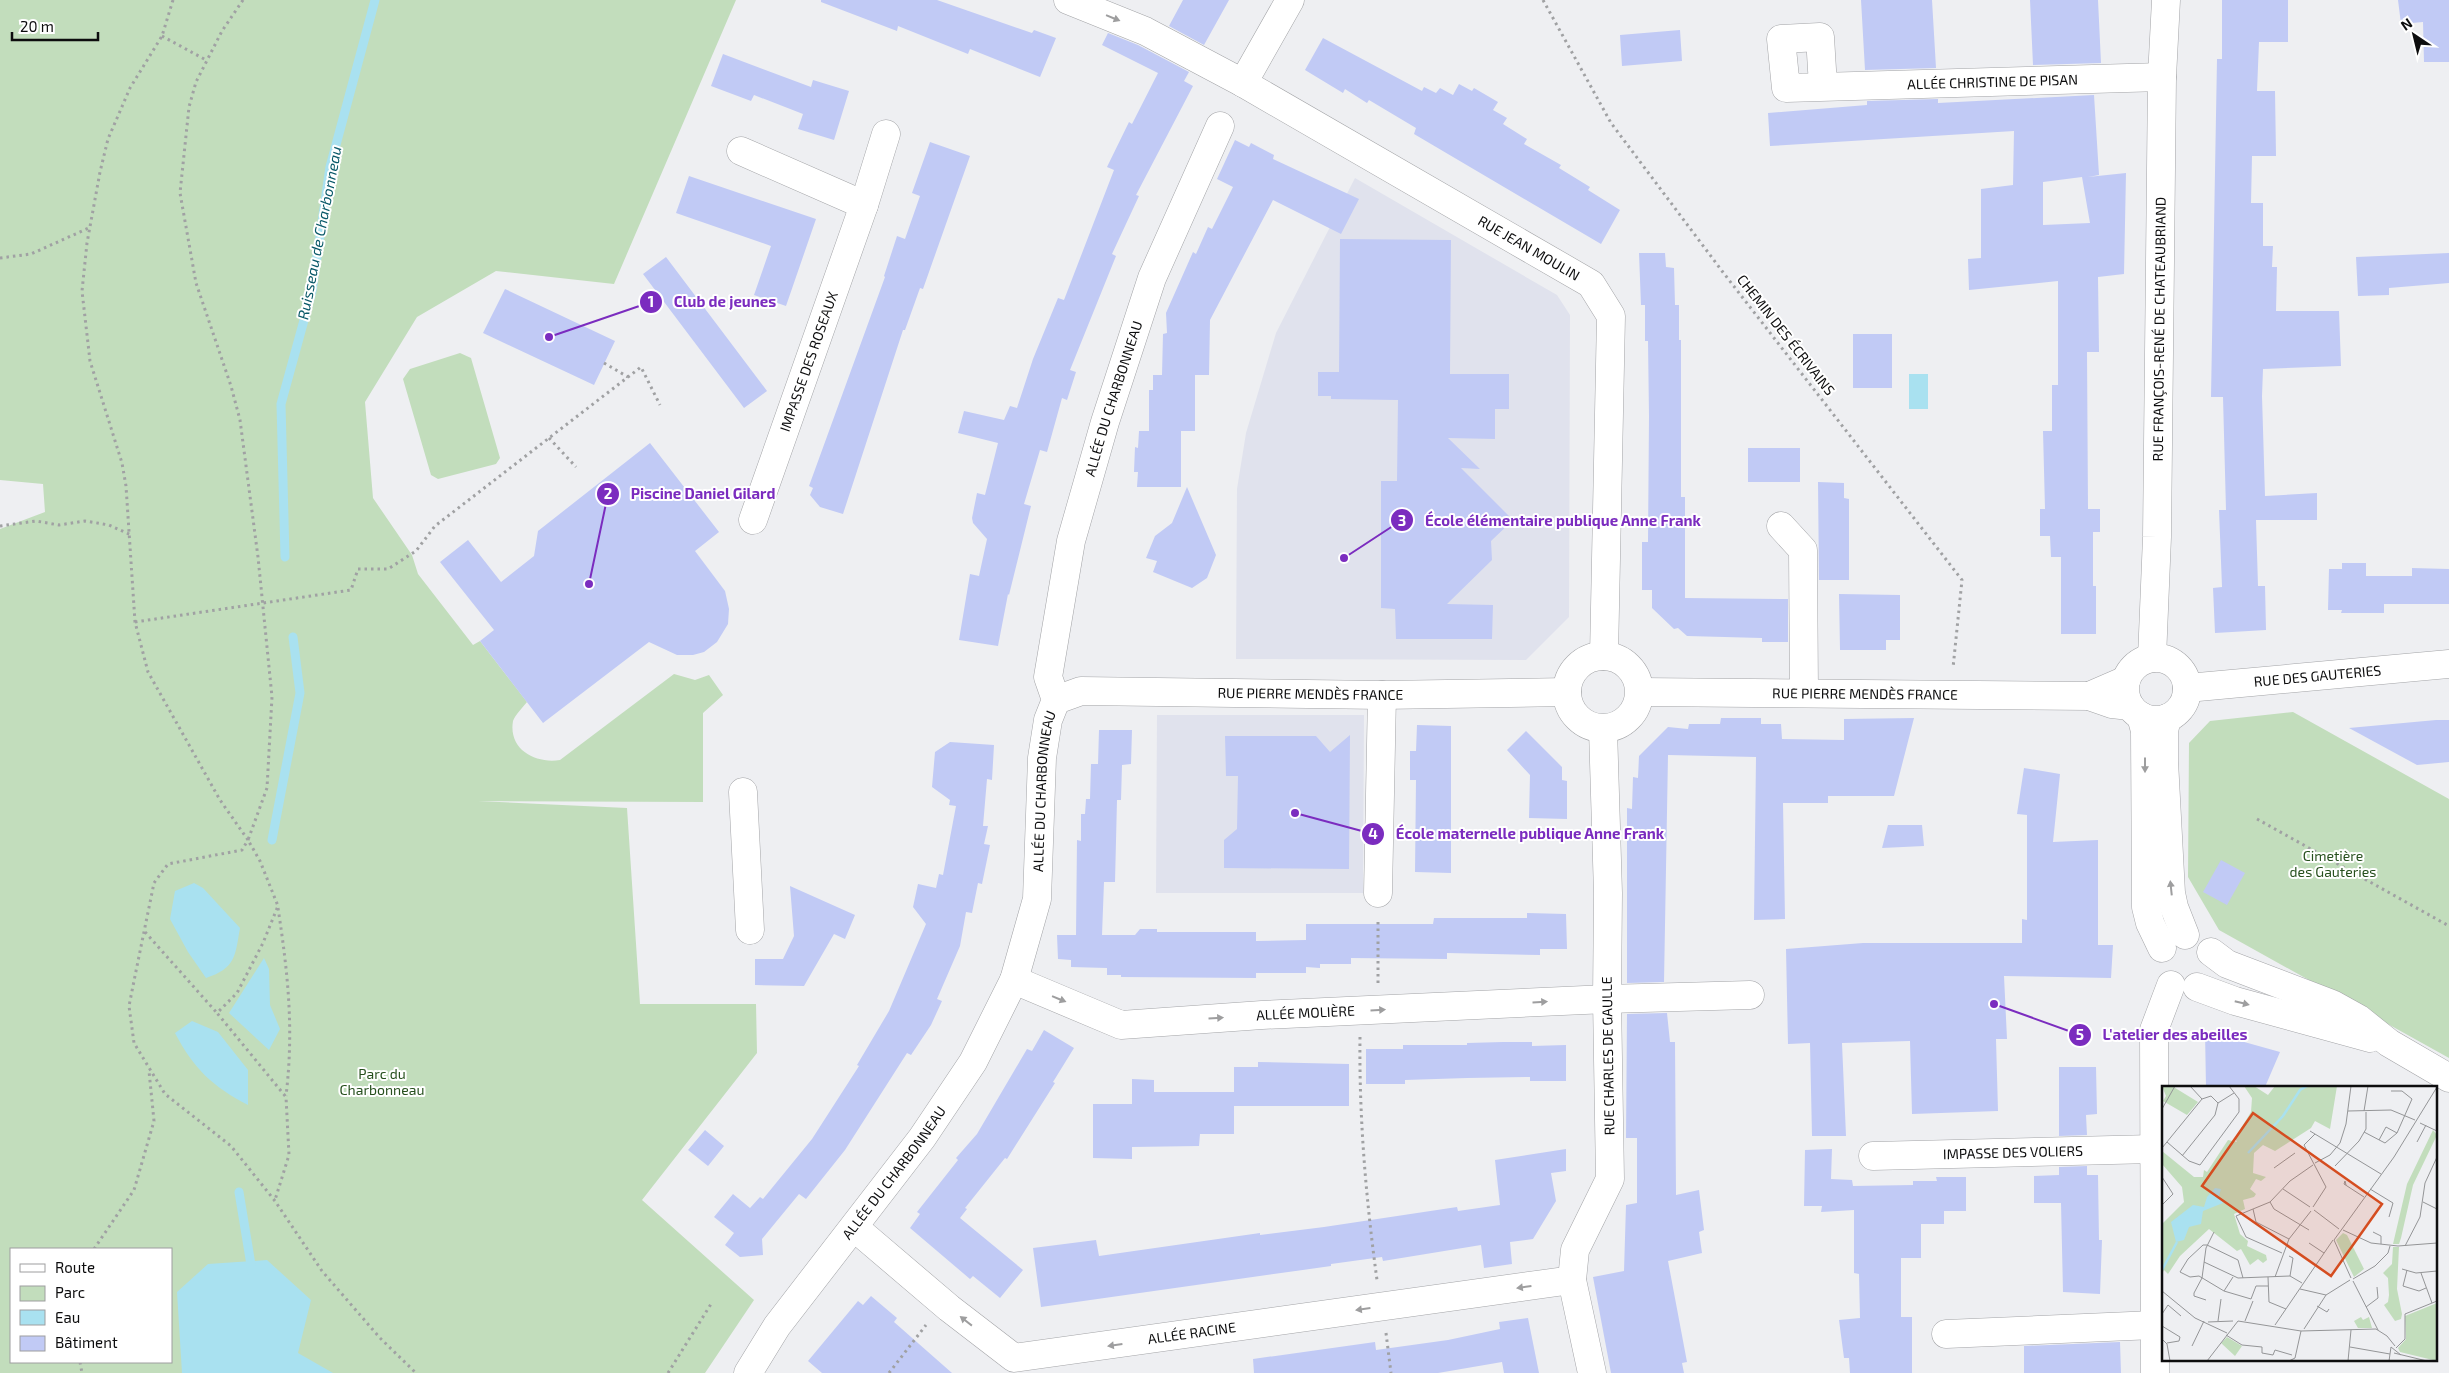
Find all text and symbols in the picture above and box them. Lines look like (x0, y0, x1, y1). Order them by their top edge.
scale bar (12, 10, 99, 42)
north arrow (2389, 10, 2439, 60)
one-way arrow (1106, 14, 1121, 22)
text: N (2397, 14, 2415, 34)
text: 20 m (20, 17, 54, 35)
street label: ALLÉE CHRISTINE DE PISAN (1907, 70, 2078, 92)
water label: Ruisseau de Charbonneau (293, 145, 345, 321)
street label: RUE FRANÇOIS-RENÉ DE CHATEAUBRIAND (2149, 197, 2169, 461)
street label: RUE JEAN MOULIN (1475, 212, 1583, 284)
street label: CHEMIN DES ÉCRIVAINS (1734, 271, 1839, 399)
callout: Club de jeunes (639, 287, 786, 317)
street label: IMPASSE DES ROSEAUX (776, 289, 841, 434)
text: 1 (648, 292, 654, 310)
text: Club de jeunes (674, 292, 776, 310)
street label: ALLÉE DU CHARBONNEAU (1081, 319, 1145, 478)
callout: Piscine Daniel Gilard (595, 479, 785, 509)
text: 2 (604, 484, 613, 502)
text: Piscine Daniel Gilard (631, 484, 775, 502)
callout: École élémentaire publique Anne Frank (1390, 505, 1711, 535)
text: École élémentaire publique Anne Frank (1425, 510, 1702, 529)
text: 3 (1398, 511, 1406, 529)
street label: RUE DES GAUTERIES (2253, 661, 2382, 690)
street label: RUE PIERRE MENDÈS FRANCE (1217, 684, 1404, 703)
street label: RUE PIERRE MENDÈS FRANCE (1772, 684, 1958, 703)
street label: ALLÉE DU CHARBONNEAU (1029, 708, 1059, 872)
one-way arrow (2141, 757, 2149, 773)
callout: École maternelle publique Anne Frank (1360, 819, 1674, 849)
text: École maternelle publique Anne Frank (1396, 823, 1665, 842)
text: 4 (1368, 824, 1378, 842)
park label: Cimetière des Gauteries (2290, 847, 2376, 880)
one-way arrow (2167, 880, 2175, 896)
street label: RUE CHARLES DE GAULLE (1598, 976, 1617, 1136)
one-way arrow (1051, 996, 1066, 1004)
one-way arrow (1533, 998, 1549, 1006)
one-way arrow (2235, 999, 2250, 1007)
street label: ALLÉE MOLIÈRE (1256, 1002, 1355, 1023)
one-way arrow (1370, 1006, 1386, 1014)
one-way arrow (1208, 1013, 1224, 1021)
callout: L'atelier des abeilles (2068, 1020, 2258, 1050)
text: 5 (2076, 1025, 2084, 1043)
text: L'atelier des abeilles (2103, 1025, 2247, 1043)
park label: Parc du Charbonneau (340, 1065, 424, 1098)
inset map (2162, 1086, 2436, 1360)
street label: ALLÉE DU CHARBONNEAU (838, 1103, 949, 1242)
street label: IMPASSE DES VOLIERS (1943, 1142, 2083, 1162)
legend (10, 1248, 172, 1363)
text: Route (55, 1258, 95, 1276)
text: Parc (55, 1283, 85, 1301)
one-way arrow (1515, 1283, 1531, 1291)
one-way arrow (1354, 1305, 1370, 1313)
text: Eau (55, 1308, 80, 1326)
one-way arrow (960, 1316, 973, 1326)
street label: ALLÉE RACINE (1147, 1318, 1237, 1347)
text: Bâtiment (55, 1333, 118, 1351)
one-way arrow (1107, 1341, 1123, 1349)

